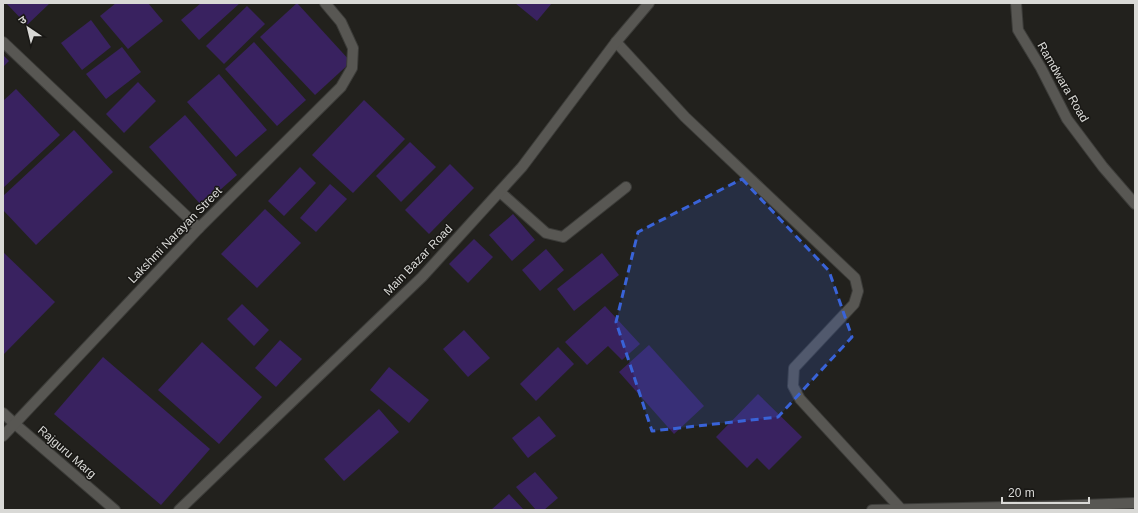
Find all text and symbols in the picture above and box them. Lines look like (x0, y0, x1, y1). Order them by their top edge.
north arrow (8, 8, 48, 48)
text: उ (16, 13, 29, 27)
street label: Ramdwara Road (1034, 40, 1092, 124)
street label: Lakshmi Narayan Street (125, 183, 225, 286)
street label: Main Bazar Road (381, 222, 455, 298)
street label: Rajguru Marg (35, 423, 99, 481)
scale bar (1002, 479, 1089, 505)
text: 20 m (1008, 486, 1035, 500)

